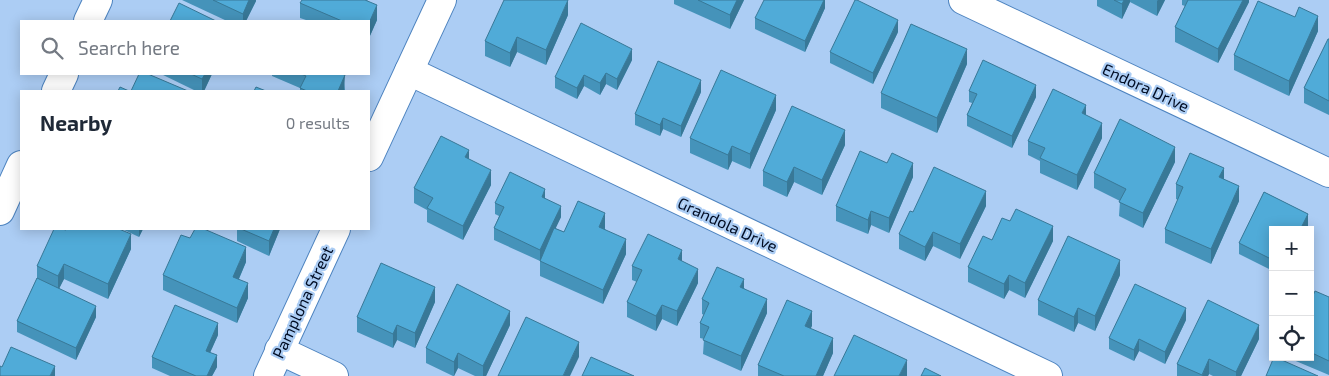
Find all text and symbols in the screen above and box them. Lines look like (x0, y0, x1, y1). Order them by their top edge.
search box (20, 20, 370, 75)
icon: search (38, 34, 66, 62)
text: Search here (78, 36, 180, 59)
street label: Endora Drive (1100, 59, 1192, 115)
text: Nearby (40, 110, 112, 135)
text: 0 results (286, 113, 350, 132)
street label: Grandola Drive (675, 193, 781, 255)
map controls (1269, 226, 1314, 361)
button: + (1269, 226, 1314, 271)
street label: Pamplona Street (268, 243, 336, 361)
button: − (1269, 271, 1314, 316)
button: locate (1269, 316, 1314, 361)

